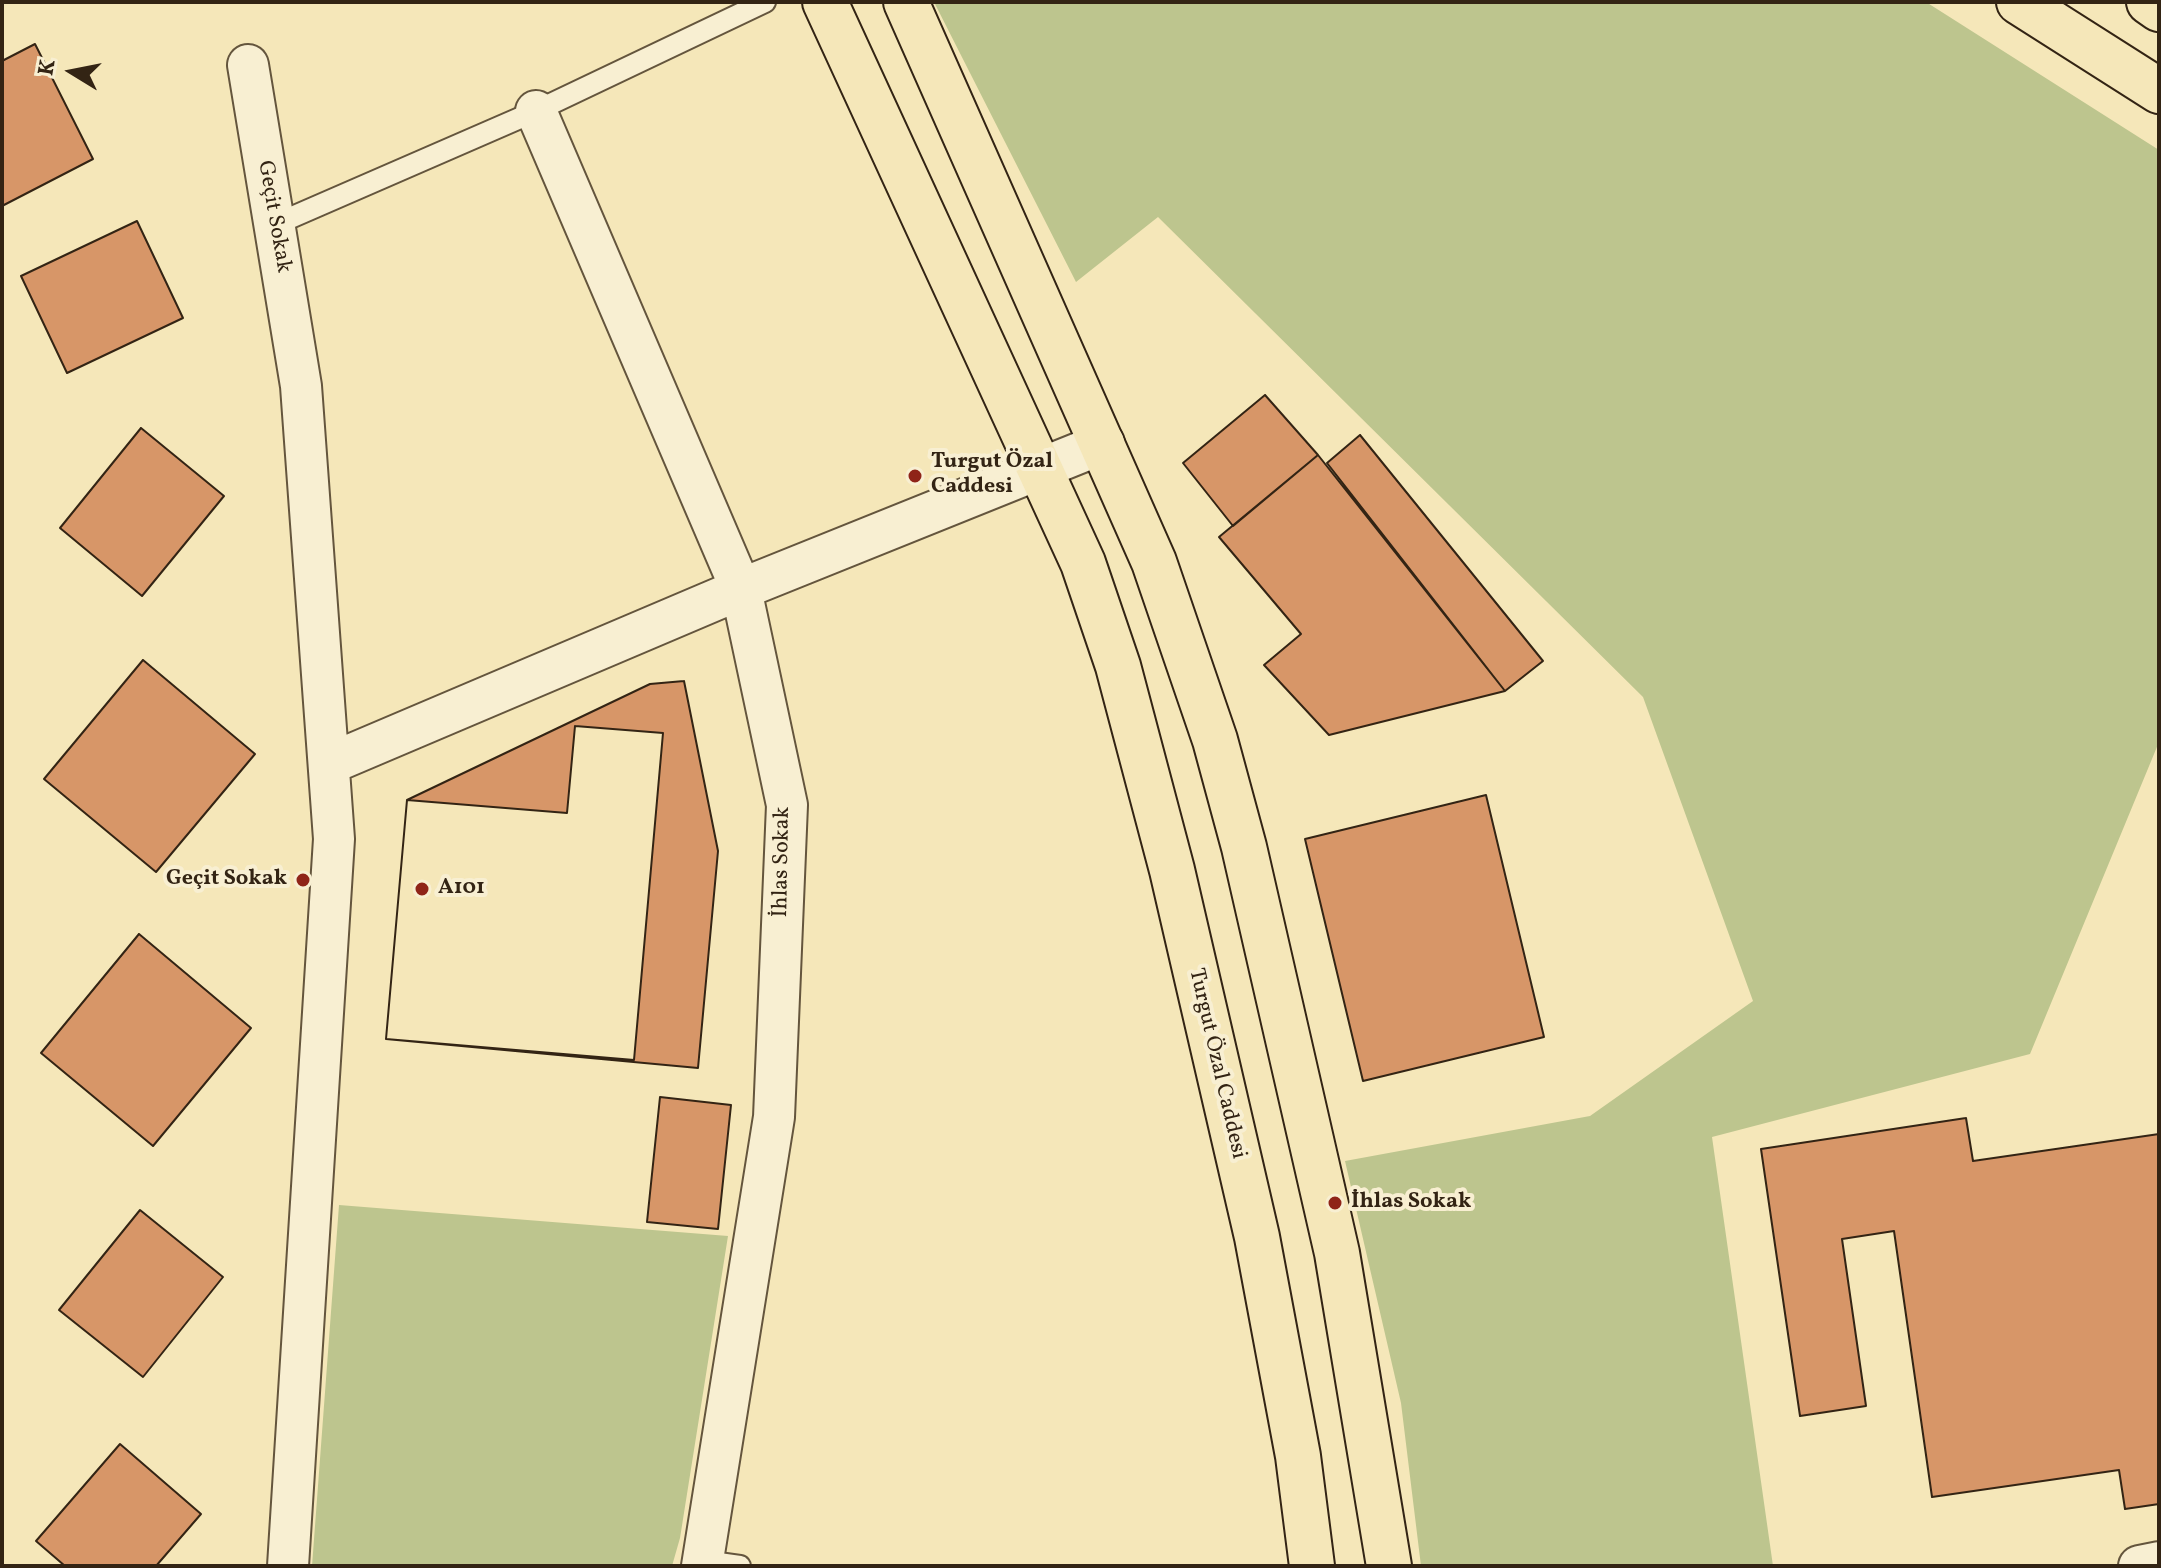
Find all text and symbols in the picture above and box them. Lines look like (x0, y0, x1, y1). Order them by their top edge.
north arrow (32, 32, 112, 112)
text: K (31, 57, 65, 78)
street label: Geçit Sokak (250, 159, 296, 275)
place label: Turgut Özal Caddesi (931, 450, 1053, 502)
marker: Turgut Özal Caddesi (906, 467, 924, 485)
street label: İhlas Sokak (769, 806, 797, 918)
place label: Geçit Sokak (166, 867, 287, 893)
marker: Geçit Sokak (294, 871, 312, 889)
place label: A101 (438, 876, 485, 902)
marker: A101 (413, 880, 431, 898)
street label: Turgut Özal Caddesi (1181, 966, 1251, 1162)
place label: İhlas Sokak (1351, 1190, 1471, 1216)
marker: İhlas Sokak (1326, 1194, 1344, 1212)

